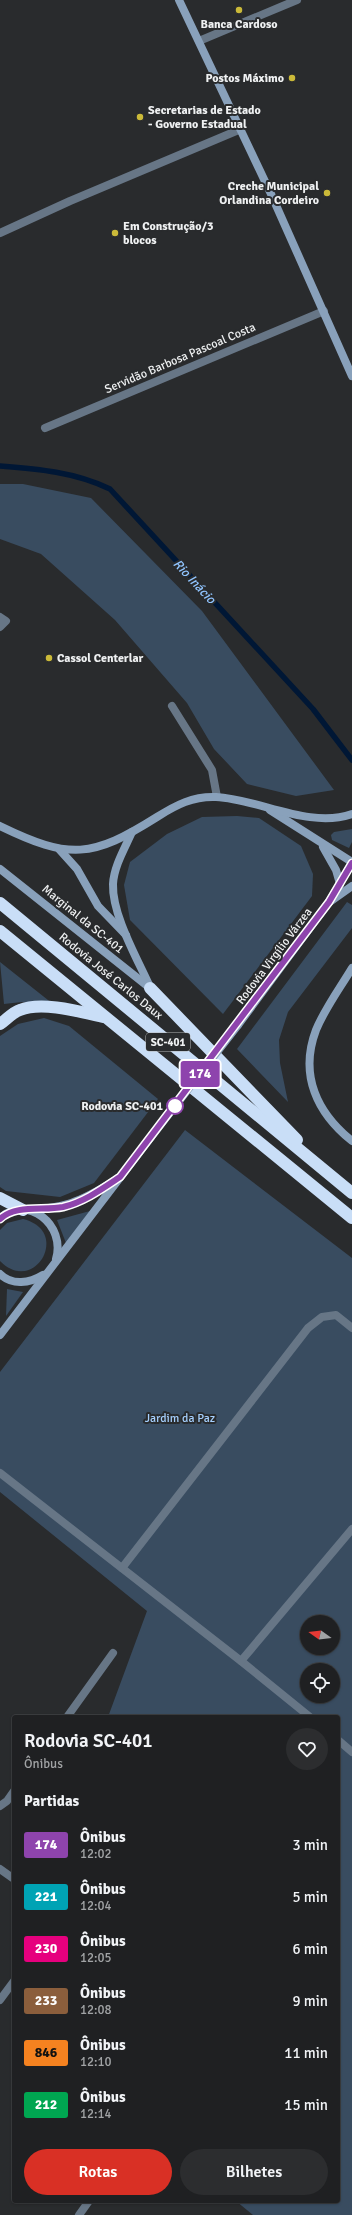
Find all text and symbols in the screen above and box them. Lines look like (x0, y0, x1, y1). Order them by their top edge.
marker: Banca Cardoso (234, 5, 244, 15)
place label: Banca Cardoso (201, 17, 277, 32)
place label: Postos Máximo (205, 71, 284, 86)
marker: Postos Máximo (287, 73, 297, 83)
place label: Secretarias de Estado - Governo Estadual (148, 103, 261, 132)
marker: Secretarias de Estado - Governo Estadual (135, 112, 145, 122)
place label: Creche Municipal Orlandina Cordeiro (219, 179, 319, 208)
marker: Creche Municipal Orlandina Cordeiro (322, 188, 332, 198)
place label: Em Construção/3 blocos (123, 219, 213, 248)
marker: Em Construção/3 blocos (110, 228, 120, 238)
street label: Servidão Barbosa Pascoal Costa (102, 320, 258, 397)
water label: Rio Inácio (170, 556, 220, 608)
place label: Cassol Centerlar (57, 651, 144, 666)
marker: Cassol Centerlar (44, 653, 54, 663)
street label: Marginal da SC-401 (39, 882, 127, 957)
street label: Rodovia Virgílio Várzea (233, 905, 316, 1008)
street label: Rodovia José Carlos Daux (56, 930, 166, 1023)
road number: SC-401 (146, 1033, 190, 1051)
line badge: 174 (177, 1061, 223, 1087)
text: 174 (189, 1065, 211, 1082)
marker: Rodovia SC-401 (166, 1097, 184, 1115)
place label: Rodovia SC-401 (81, 1099, 164, 1114)
park label: Jardim da Paz (145, 1411, 215, 1426)
north arrow (300, 1615, 340, 1655)
map controls (300, 1615, 340, 1703)
button: locate (300, 1663, 340, 1703)
button: heart (286, 1728, 328, 1770)
text: Rodovia SC-401 (24, 1729, 153, 1753)
text: Ônibus (24, 1756, 63, 1772)
text: Partidas (24, 1792, 79, 1810)
text: Ônibus (80, 1828, 126, 1846)
text: 174 (35, 1836, 57, 1853)
text: 3 min (292, 1836, 328, 1854)
text: 12:02 (80, 1846, 112, 1862)
text: Ônibus (80, 1880, 126, 1898)
text: 221 (35, 1888, 57, 1905)
text: 5 min (292, 1888, 328, 1906)
text: 12:04 (80, 1898, 112, 1914)
text: Ônibus (80, 1932, 126, 1950)
text: 230 (35, 1940, 57, 1957)
text: 6 min (292, 1940, 328, 1958)
text: 12:05 (80, 1950, 112, 1966)
text: Ônibus (80, 1984, 126, 2002)
text: 233 (35, 1992, 57, 2009)
text: 9 min (292, 1992, 328, 2010)
text: 12:08 (80, 2002, 112, 2018)
text: Ônibus (80, 2036, 126, 2054)
text: 846 (35, 2044, 57, 2061)
text: 11 min (284, 2044, 328, 2062)
text: 12:10 (80, 2054, 112, 2070)
text: Ônibus (80, 2088, 126, 2106)
text: 212 (35, 2096, 57, 2113)
text: 15 min (284, 2096, 328, 2114)
text: 12:14 (80, 2106, 112, 2122)
button: Rotas (24, 2149, 172, 2195)
button: Bilhetes (180, 2149, 328, 2195)

